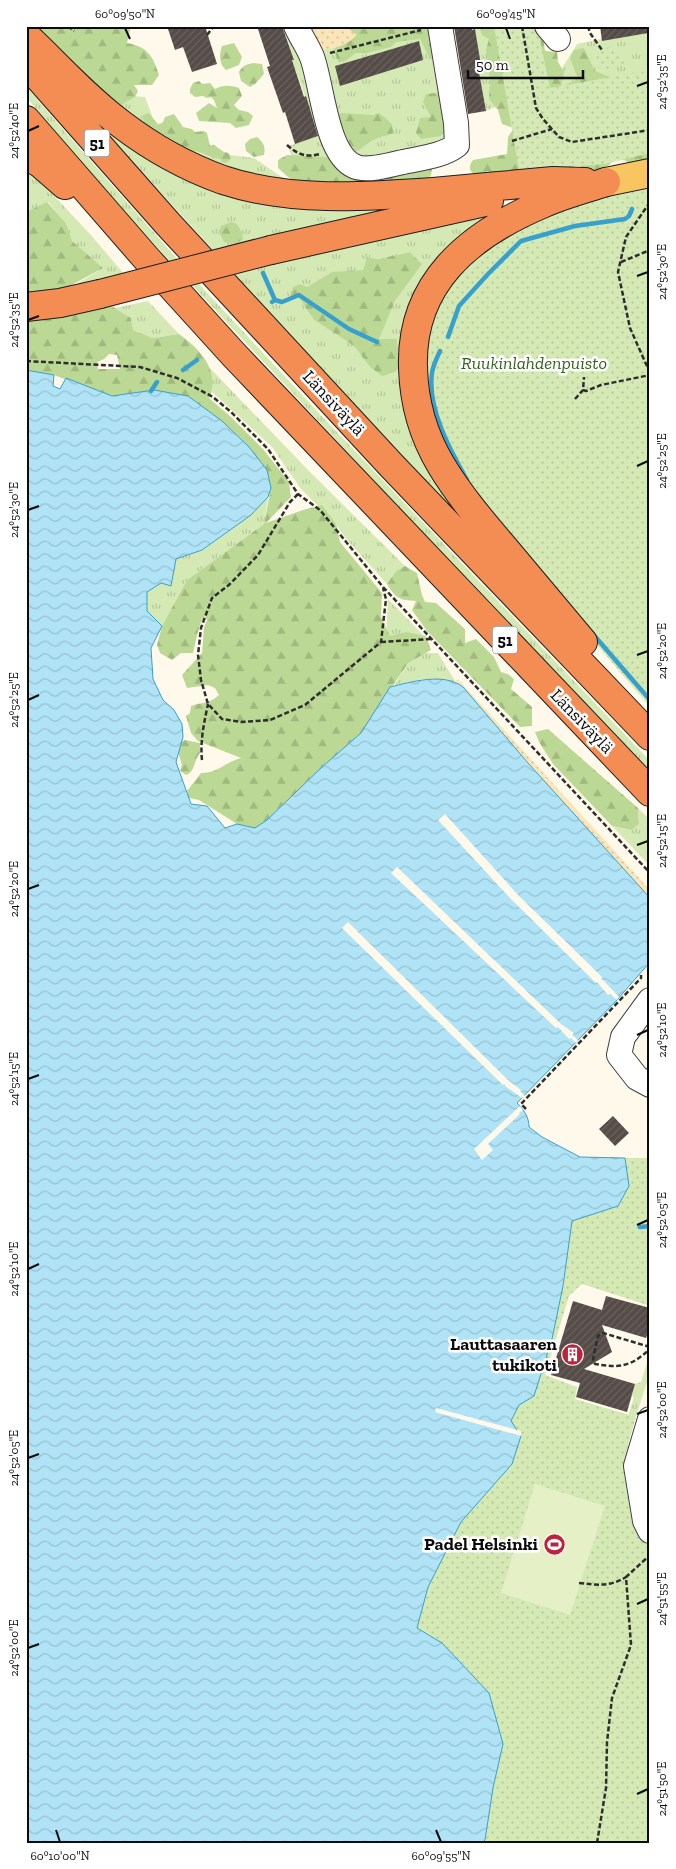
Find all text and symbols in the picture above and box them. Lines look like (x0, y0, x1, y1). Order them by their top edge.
text: 60°09'50"N (95, 7, 155, 21)
text: 60°09'45"N (476, 7, 536, 21)
scale bar (468, 48, 584, 80)
text: 24°52'35"E (655, 54, 669, 110)
text: 50 m (476, 56, 509, 74)
text: 24°52'40"E (7, 103, 21, 159)
road number: 51 (84, 130, 110, 156)
text: 24°52'30"E (655, 244, 669, 300)
text: 24°52'35"E (7, 292, 21, 348)
park label: Ruukinlahdenpuisto (461, 352, 607, 374)
street label: Länsiväylä (298, 366, 370, 441)
text: 24°52'25"E (655, 433, 669, 489)
text: 24°52'30"E (7, 482, 21, 538)
text: 24°52'20"E (655, 623, 669, 679)
road number: 51 (492, 626, 518, 654)
text: 24°52'25"E (7, 672, 21, 728)
street label: Länsiväylä (546, 684, 618, 758)
text: 24°52'15"E (655, 814, 669, 868)
text: 24°52'20"E (7, 861, 21, 917)
text: 24°52'10"E (655, 1003, 669, 1057)
text: 24°52'15"E (7, 1052, 21, 1106)
text: 24°52'05"E (655, 1192, 669, 1248)
text: 24°52'10"E (7, 1242, 21, 1296)
place label: Lauttasaaren tukikoti (450, 1333, 558, 1376)
building icon: Lauttasaaren tukikoti (561, 1342, 585, 1366)
text: 24°52'00"E (655, 1381, 669, 1439)
text: 24°52'05"E (7, 1430, 21, 1486)
sports icon: Padel Helsinki (542, 1532, 566, 1556)
place label: Padel Helsinki (424, 1533, 539, 1555)
text: 24°51'55"E (655, 1572, 669, 1626)
text: 24°52'00"E (7, 1619, 21, 1677)
text: 24°51'50"E (655, 1762, 669, 1816)
text: 60°10'00"N (31, 1849, 90, 1863)
text: 60°09'55"N (411, 1849, 471, 1863)

